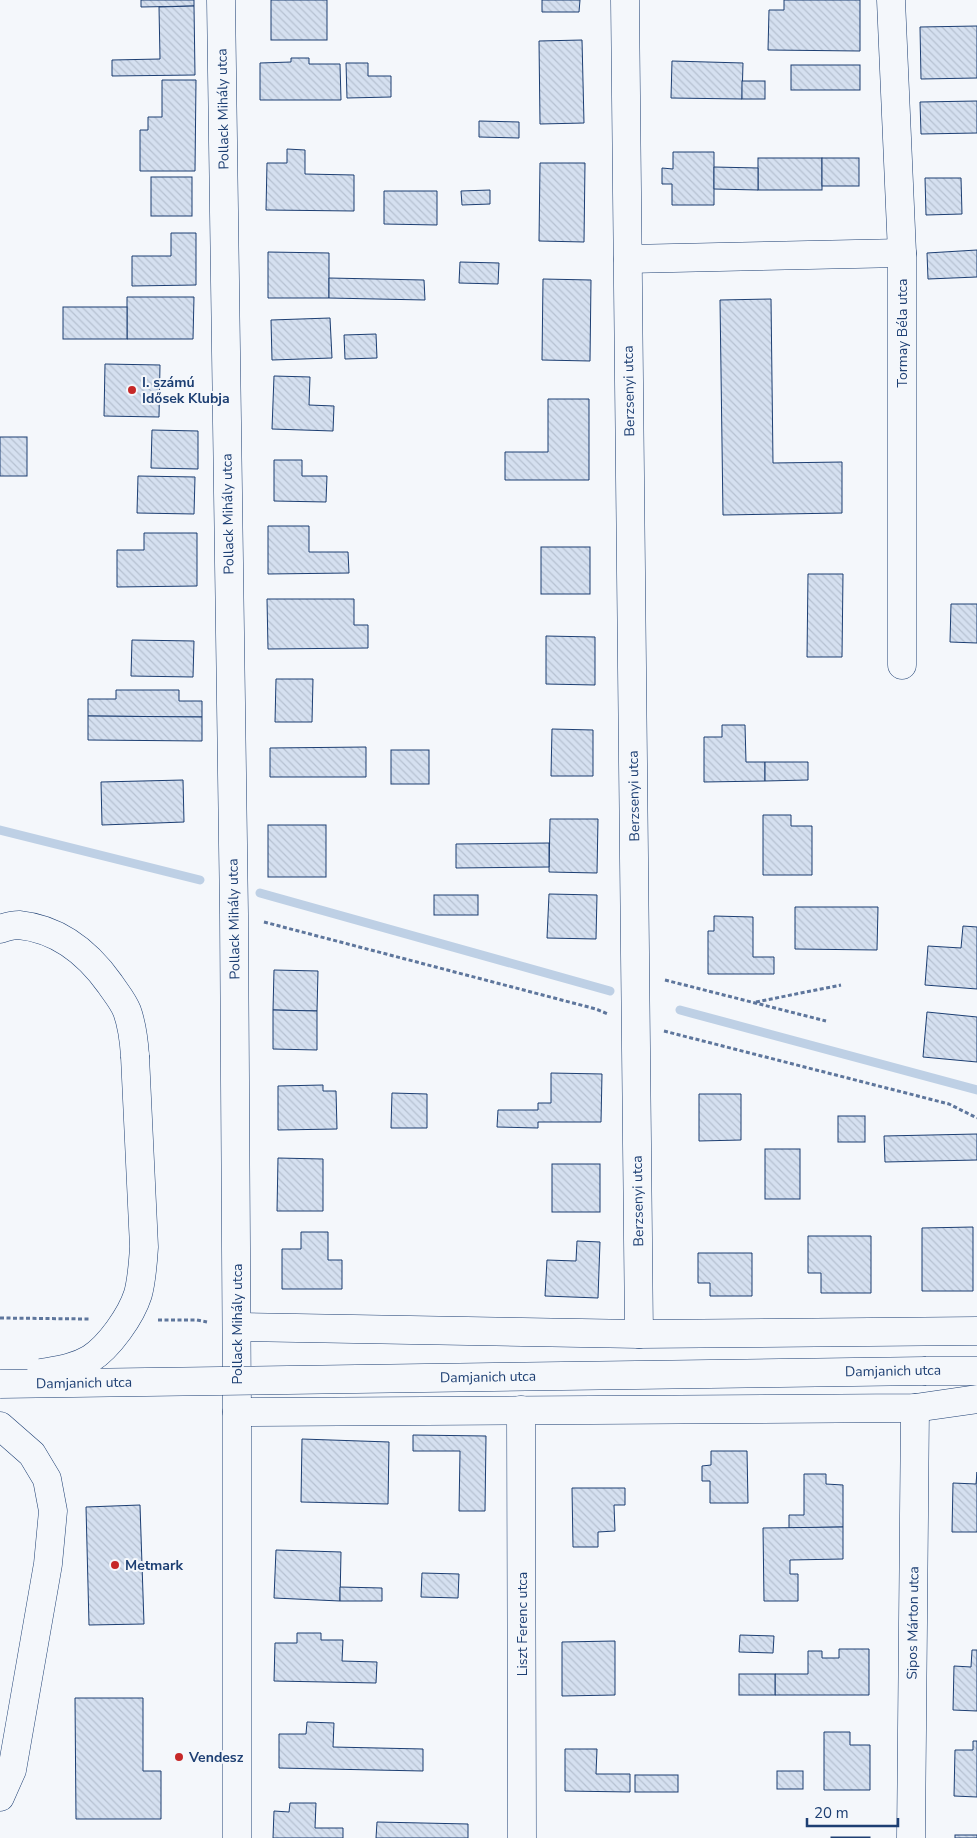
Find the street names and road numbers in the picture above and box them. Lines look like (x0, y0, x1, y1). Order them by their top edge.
street label: Pollack Mihály utca (212, 48, 234, 170)
street label: Tormay Béla utca (893, 279, 912, 387)
street label: Berzsenyi utca (619, 345, 639, 437)
street label: Pollack Mihály utca (217, 453, 239, 575)
street label: Berzsenyi utca (624, 750, 644, 842)
street label: Pollack Mihály utca (223, 858, 245, 980)
street label: Berzsenyi utca (628, 1155, 648, 1247)
street label: Pollack Mihály utca (228, 1263, 247, 1385)
street label: Damjanich utca (845, 1361, 941, 1381)
street label: Damjanich utca (440, 1367, 536, 1387)
street label: Damjanich utca (36, 1373, 132, 1393)
street label: Sipos Márton utca (903, 1566, 923, 1680)
street label: Liszt Ferenc utca (513, 1572, 532, 1676)

